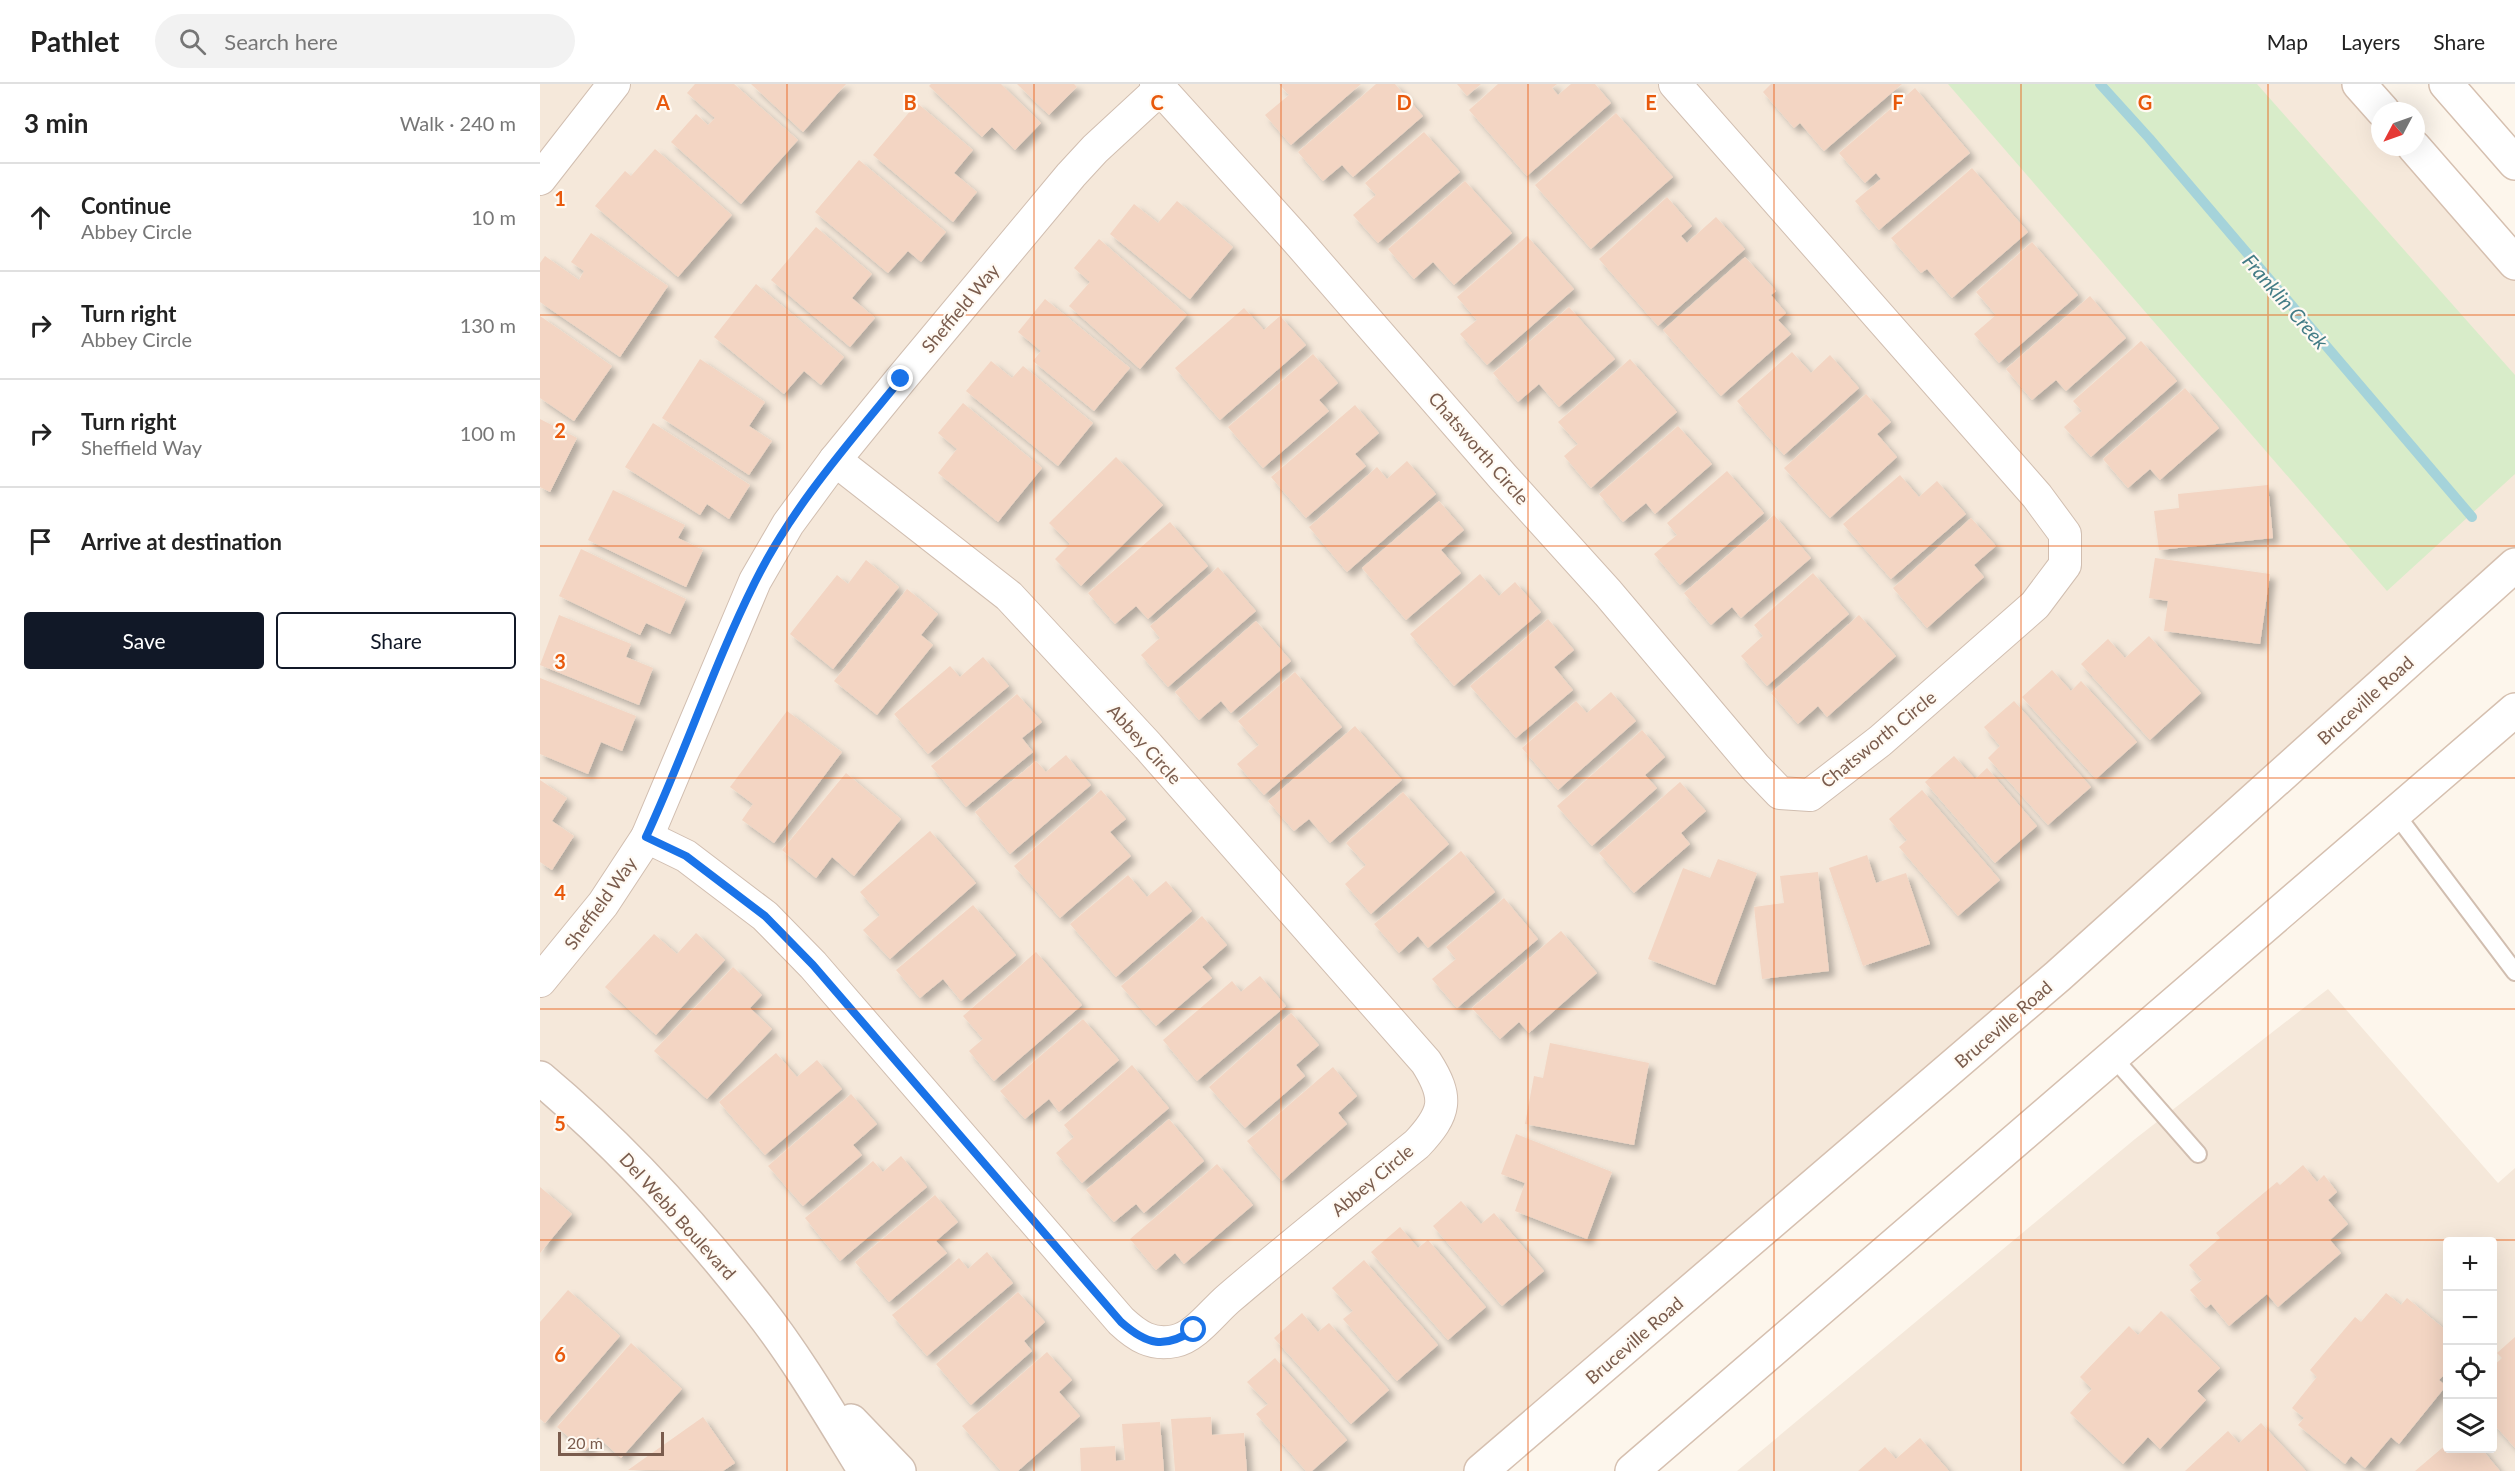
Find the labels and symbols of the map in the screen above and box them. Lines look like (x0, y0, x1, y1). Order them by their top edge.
text: A (655, 90, 670, 114)
text: B (903, 90, 917, 114)
text: C (1150, 90, 1164, 114)
text: D (1396, 90, 1412, 114)
text: E (1645, 90, 1657, 114)
text: F (1892, 90, 1904, 114)
text: G (2138, 90, 2152, 114)
north arrow (2371, 102, 2425, 156)
text: 1 (554, 186, 566, 210)
water label: Franklin Creek (2238, 249, 2334, 354)
street label: Sheffield Way (917, 259, 1004, 357)
route end (887, 365, 913, 391)
street label: Chatsworth Circle (1424, 387, 1534, 509)
text: 2 (554, 418, 566, 442)
text: 3 (554, 649, 566, 673)
street label: Bruceville Road (2312, 651, 2418, 749)
street label: Chatsworth Circle (1816, 686, 1940, 792)
street label: Abbey Circle (1103, 700, 1187, 788)
street label: Sheffield Way (559, 852, 641, 954)
text: 4 (554, 880, 566, 904)
street label: Bruceville Road (1950, 976, 2056, 1072)
text: 5 (554, 1111, 566, 1135)
street label: Abbey Circle (1327, 1139, 1417, 1221)
street label: Del Webb Boulevard (615, 1148, 741, 1284)
street label: Bruceville Road (1581, 1292, 1687, 1388)
route start (1180, 1316, 1206, 1342)
text: 6 (554, 1342, 566, 1366)
scale bar (558, 1429, 664, 1456)

